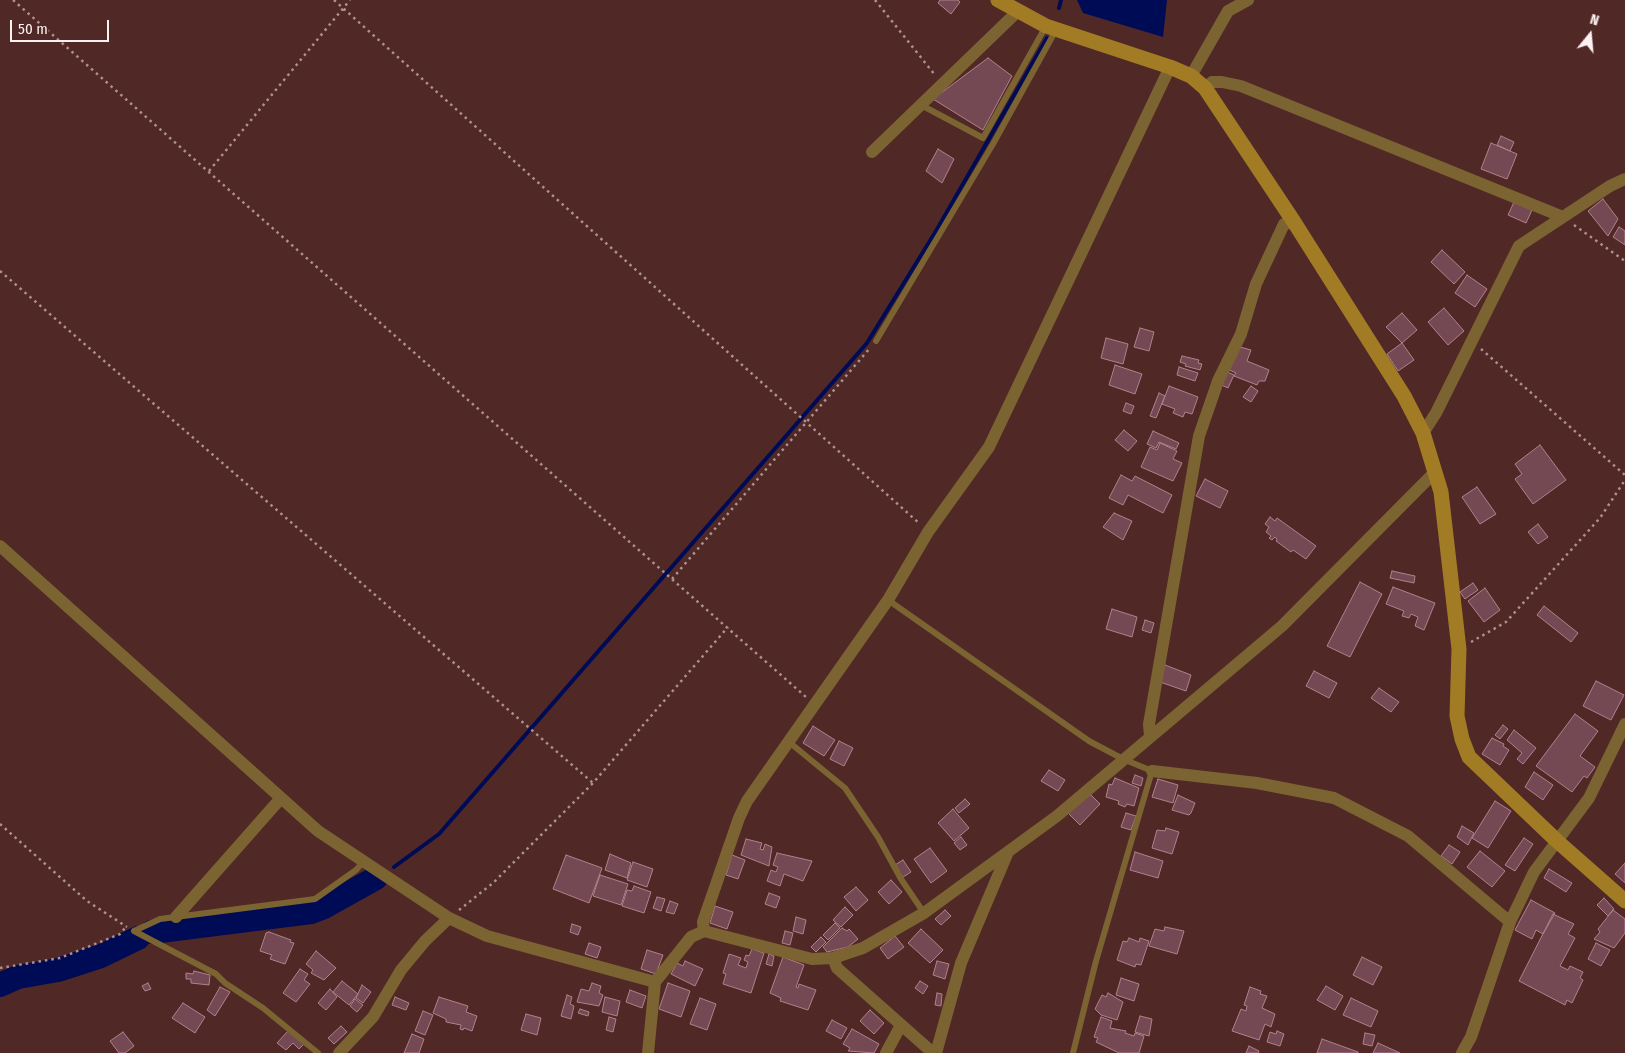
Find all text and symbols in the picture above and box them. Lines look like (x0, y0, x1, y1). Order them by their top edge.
scale bar (12, 10, 111, 42)
north arrow (1565, 10, 1615, 60)
text: N (1588, 11, 1601, 30)
text: 50 m (18, 20, 48, 38)

